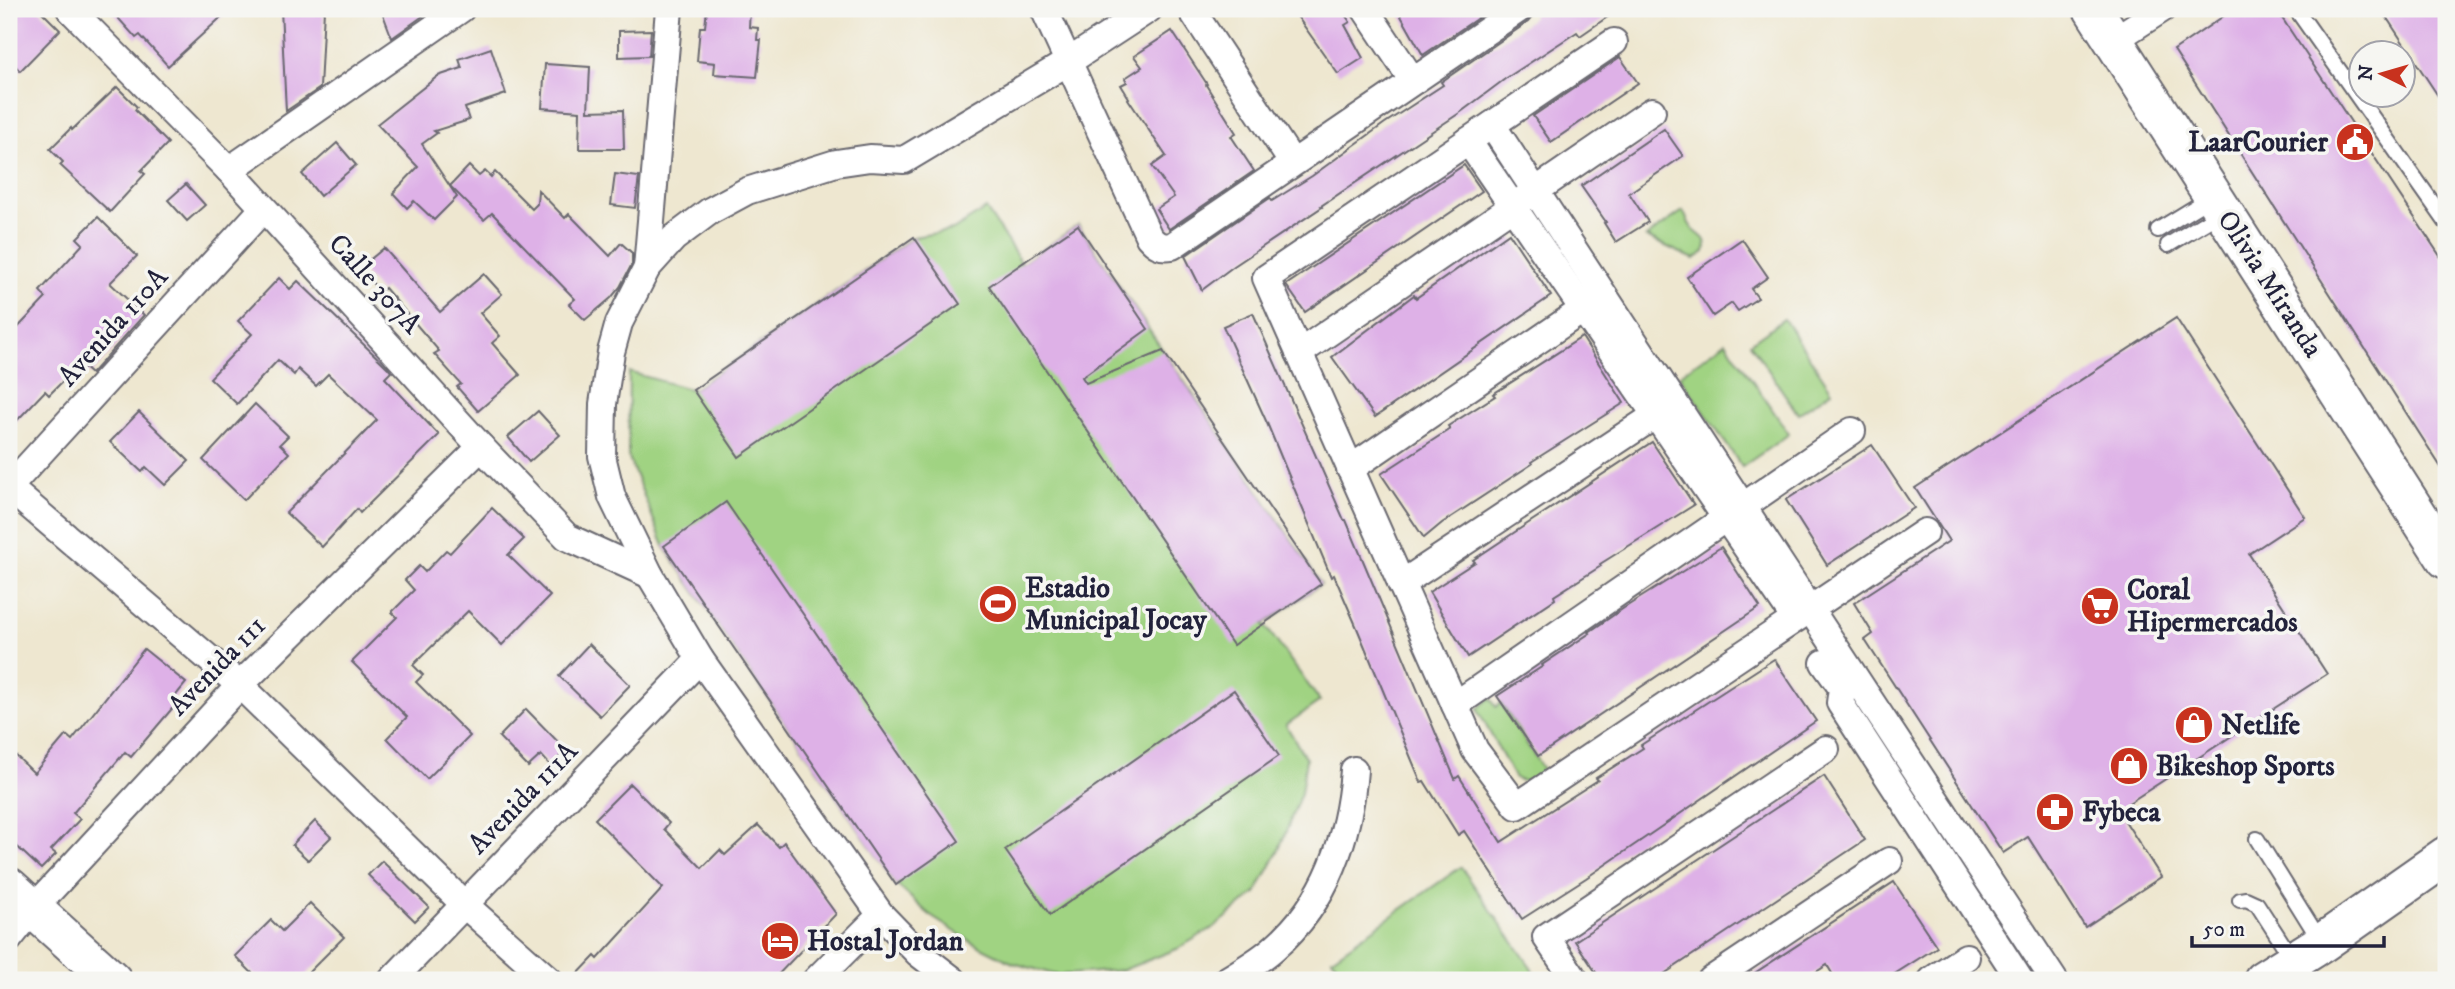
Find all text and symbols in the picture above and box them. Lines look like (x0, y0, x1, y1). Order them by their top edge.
north arrow (2346, 38, 2416, 108)
text: N (2354, 63, 2379, 81)
public building icon: LaarCourier (2334, 121, 2376, 163)
place label: LaarCourier (2188, 125, 2329, 160)
street label: Olivia Miranda (2210, 204, 2331, 364)
street label: Calle 307A (321, 227, 430, 342)
street label: Avenida 110A (50, 259, 176, 394)
place label: Estadio Municipal Jocay (1025, 571, 1207, 638)
place label: Coral Hipermercados (2127, 573, 2298, 640)
sports icon: Estadio Municipal Jocay (977, 583, 1019, 625)
supermarket icon: Coral Hipermercados (2079, 585, 2121, 627)
street label: Avenida 111 (161, 609, 273, 723)
shop icon: Netlife (2173, 704, 2215, 746)
place label: Netlife (2221, 708, 2300, 743)
street label: Avenida 111A (461, 733, 586, 862)
shop icon: Bikeshop Sports (2108, 745, 2150, 787)
place label: Bikeshop Sports (2156, 749, 2335, 784)
pharmacy icon: Fybeca (2034, 791, 2076, 833)
place label: Fybeca (2082, 795, 2162, 830)
scale bar (2192, 905, 2385, 949)
text: 50 m (2203, 917, 2245, 943)
hotel icon: Hostal Jordan (759, 920, 801, 962)
place label: Hostal Jordan (807, 924, 964, 959)

